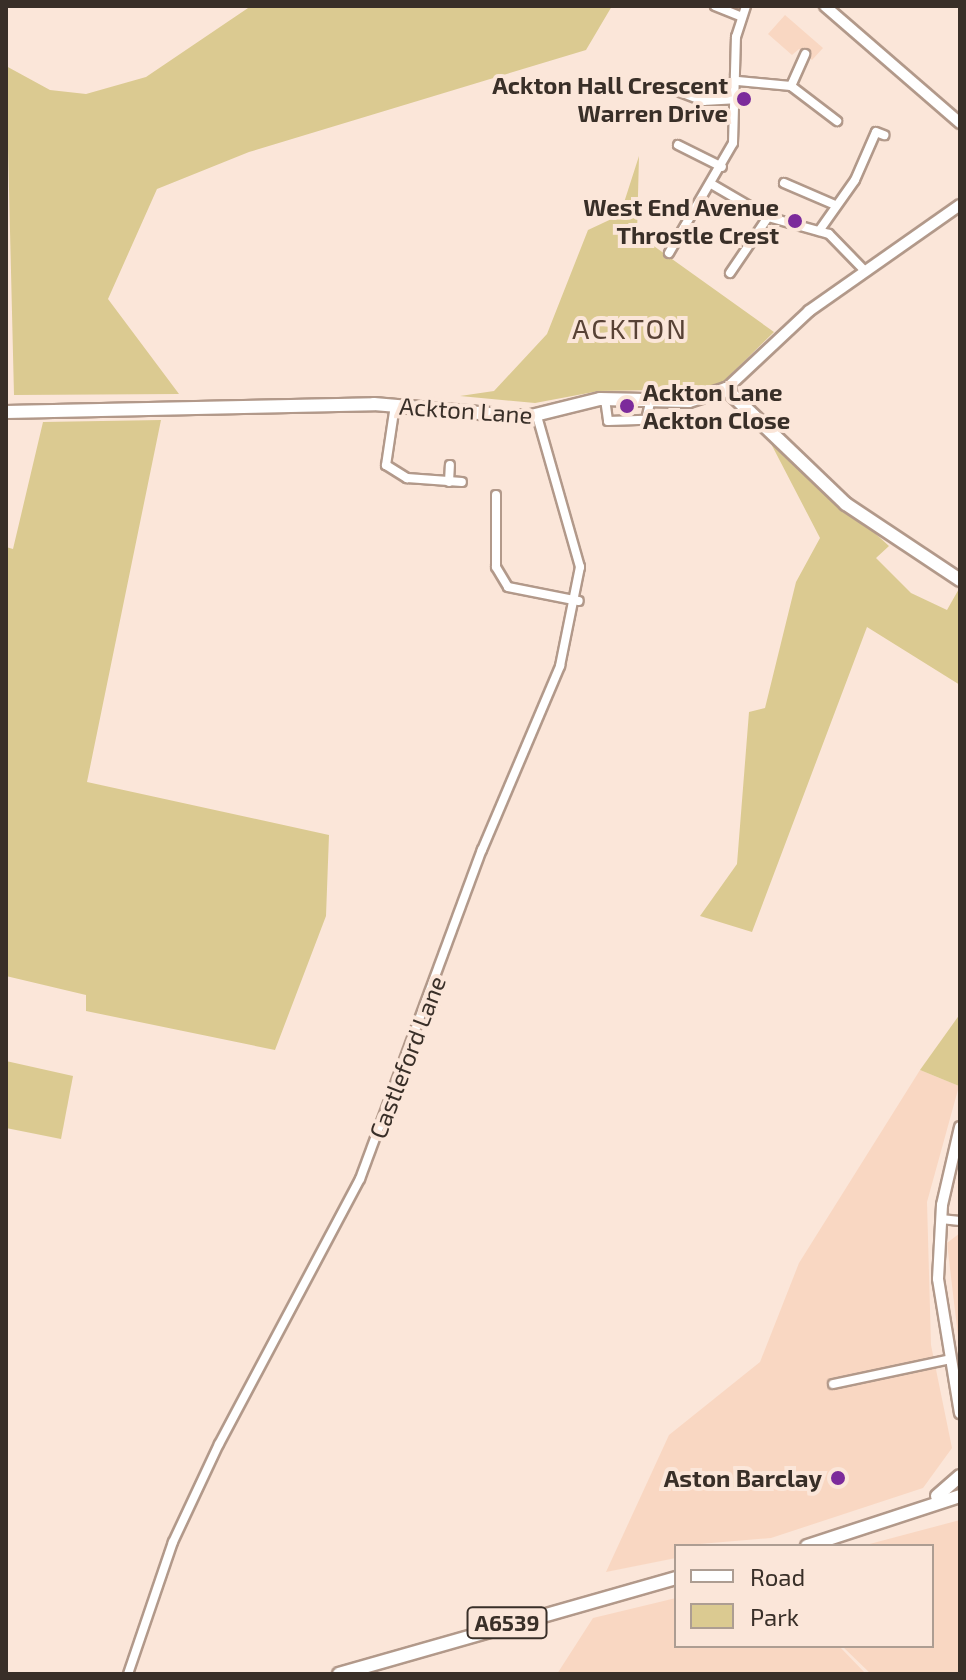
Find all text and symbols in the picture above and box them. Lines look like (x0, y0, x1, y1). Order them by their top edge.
place label: Ackton Hall Crescent Warren Drive (492, 71, 728, 127)
marker: Ackton Hall Crescent Warren Drive (735, 90, 753, 108)
place label: West End Avenue Throstle Crest (583, 193, 779, 249)
marker: West End Avenue Throstle Crest (786, 212, 804, 230)
district label: ACKTON (572, 311, 688, 345)
place label: Ackton Lane Ackton Close (643, 378, 790, 434)
street label: Ackton Lane (399, 391, 533, 429)
marker: Ackton Lane Ackton Close (618, 397, 636, 415)
street label: Castleford Lane (363, 972, 451, 1142)
place label: Aston Barclay (664, 1464, 822, 1492)
marker: Aston Barclay (829, 1469, 847, 1487)
legend (674, 1544, 934, 1648)
text: Road (750, 1562, 805, 1591)
text: Park (750, 1602, 799, 1631)
road number: A6539 (465, 1605, 549, 1641)

